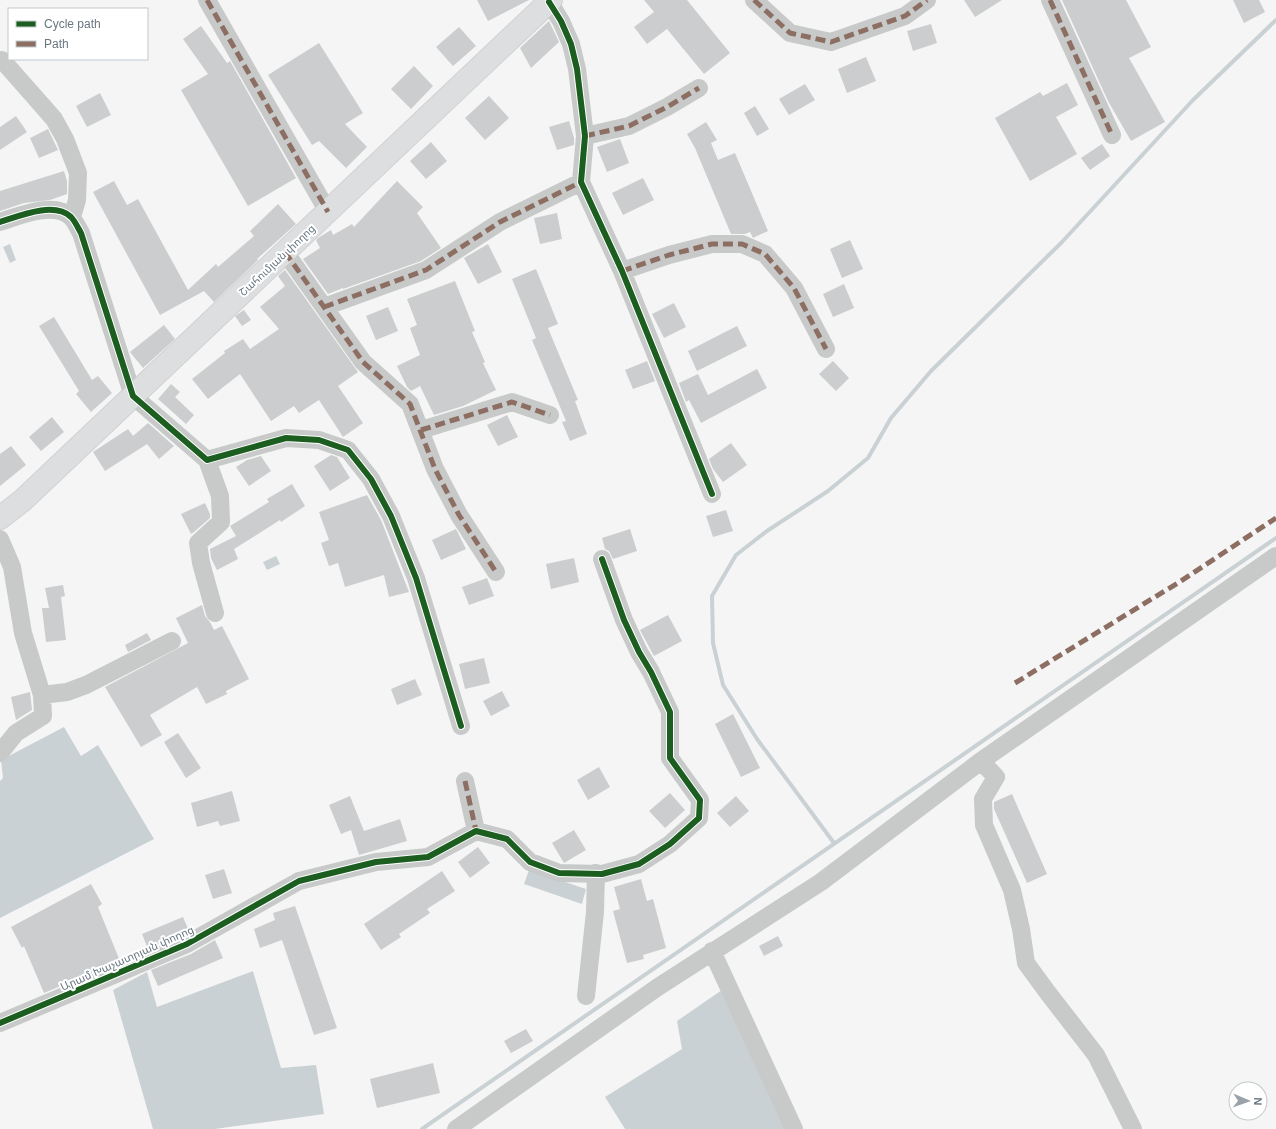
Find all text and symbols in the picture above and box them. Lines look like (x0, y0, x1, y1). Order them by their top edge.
legend (8, 8, 148, 60)
text: Cycle path (44, 17, 101, 31)
text: Path (44, 37, 69, 51)
street label: Շահումյան փողոց (237, 222, 318, 299)
street label: Արամ Խաչատրյան փողոց (59, 923, 196, 994)
north arrow (1228, 1081, 1268, 1121)
text: N (1252, 1097, 1264, 1106)

